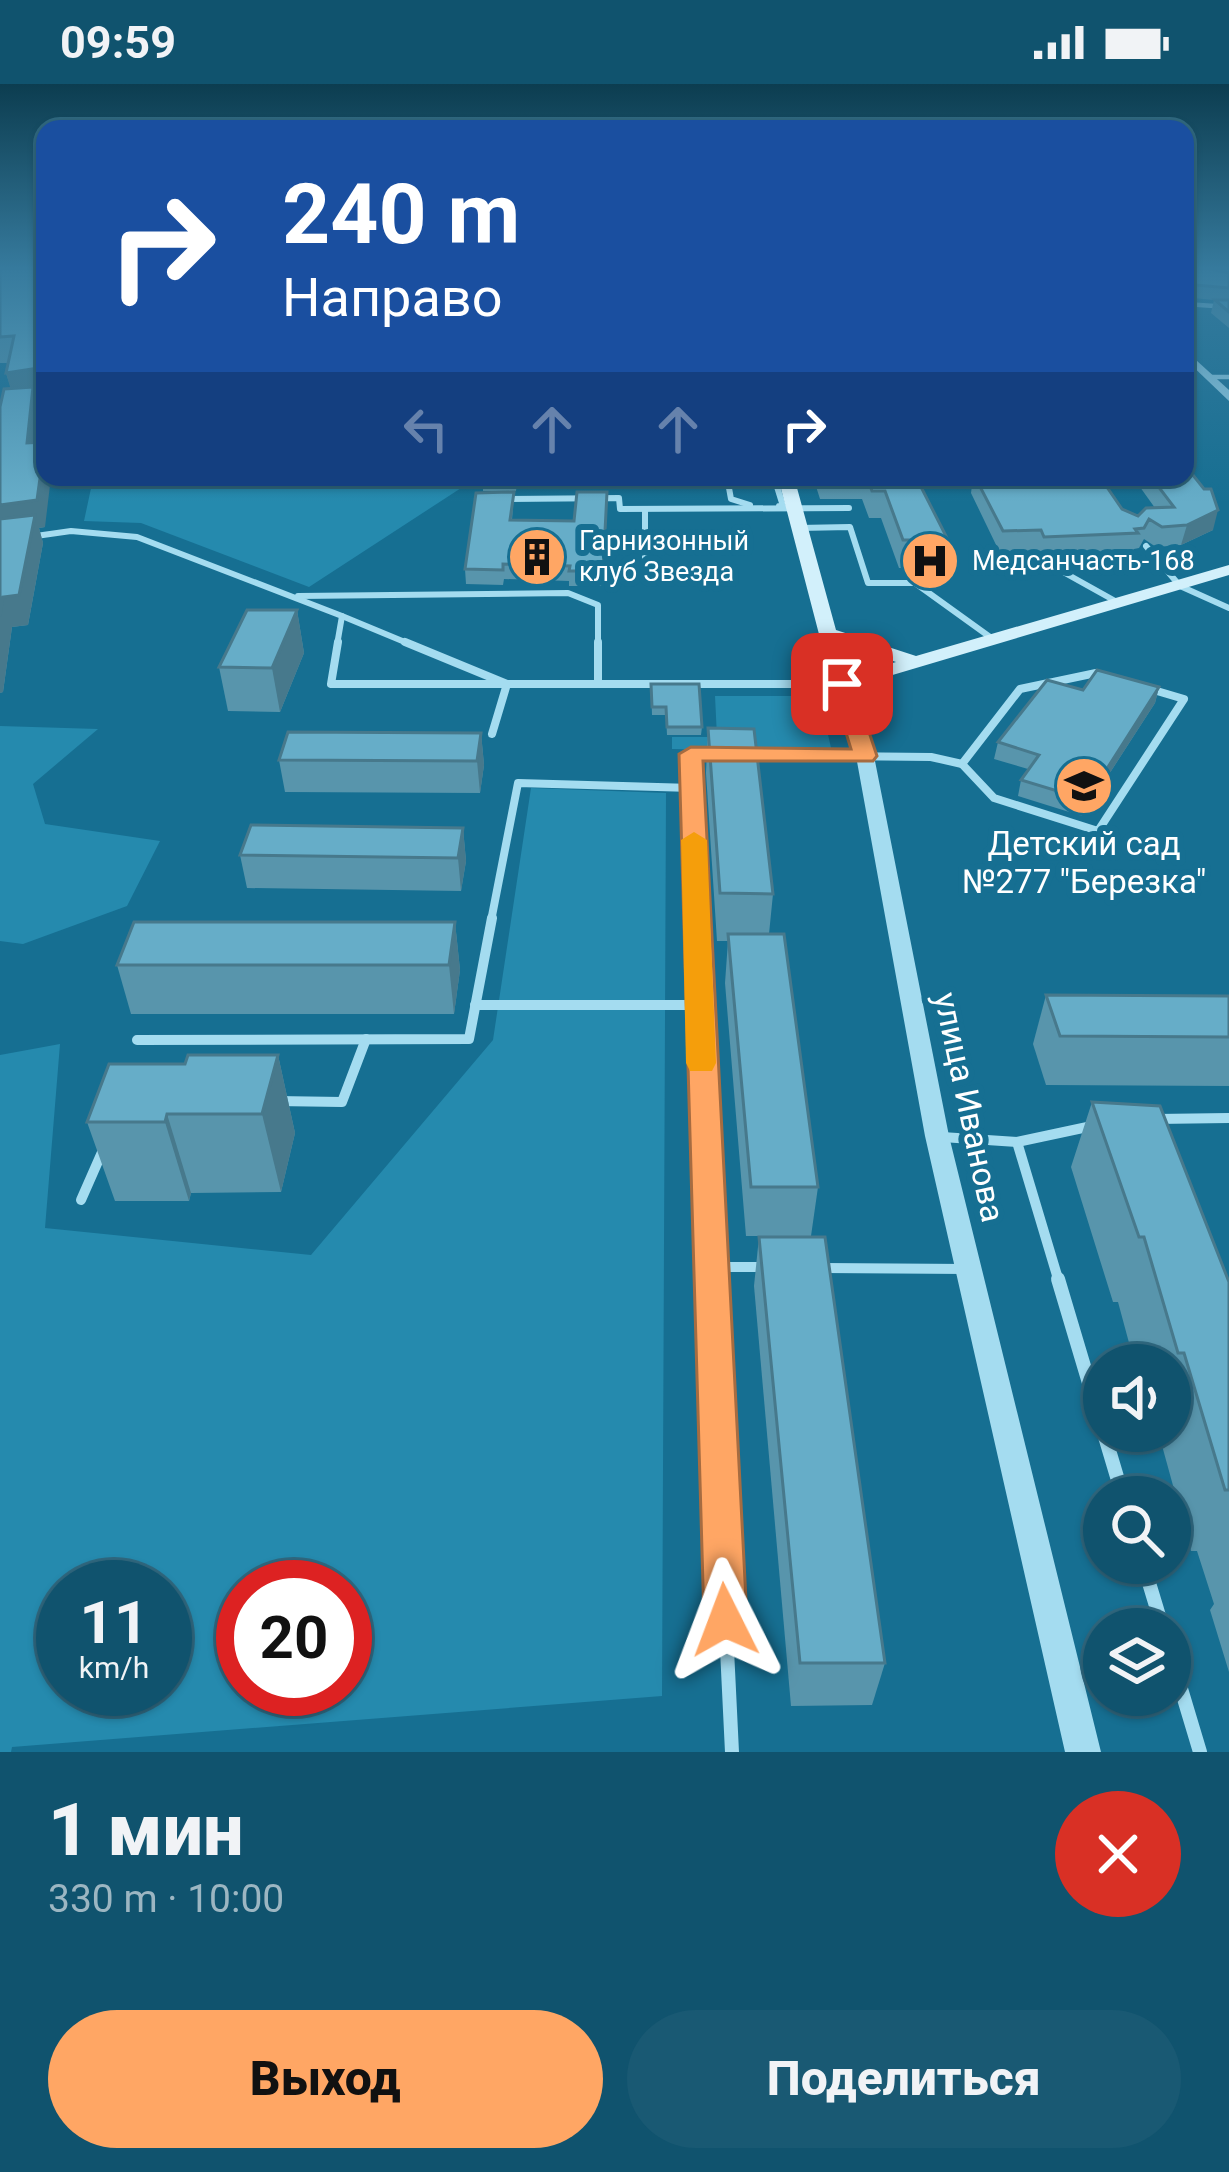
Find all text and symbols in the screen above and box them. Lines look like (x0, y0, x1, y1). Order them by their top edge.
text: 09:59 (60, 16, 176, 69)
text: 240 m (282, 165, 520, 264)
icon: right (84, 168, 240, 324)
text: Направо (282, 266, 502, 329)
icon: left (393, 396, 459, 462)
icon: ahead (519, 396, 585, 462)
icon: ahead (645, 396, 711, 462)
icon: right (771, 396, 837, 462)
place label: Гарнизонный клуб Звезда (579, 525, 749, 588)
building icon: Гарнизонный клуб Звезда (506, 526, 568, 588)
hospital icon: Медсанчасть-168 (899, 530, 961, 592)
place label: Медсанчасть-168 (972, 545, 1195, 577)
pin (791, 633, 893, 735)
icon: arrive (809, 651, 875, 717)
school or university icon: Детский сад №277 "Березка" (1053, 755, 1115, 817)
place label: Детский сад №277 "Березка" (962, 824, 1206, 901)
street label: улица Иванова (926, 989, 1013, 1226)
map controls (1083, 1344, 1191, 1716)
button: sound (1083, 1344, 1191, 1452)
button: search (1083, 1476, 1191, 1584)
position arrow (662, 1557, 788, 1683)
speed limit sign: 20 (216, 1560, 372, 1716)
text: 11 (80, 1587, 148, 1658)
button: layers (1083, 1608, 1191, 1716)
text: km/h (79, 1650, 149, 1685)
text: 1 мин (48, 1788, 244, 1873)
button: close (1055, 1791, 1181, 1917)
text: 330 m · 10:00 (48, 1876, 284, 1922)
button: Выход (48, 2010, 603, 2148)
button: Поделиться (627, 2010, 1181, 2148)

